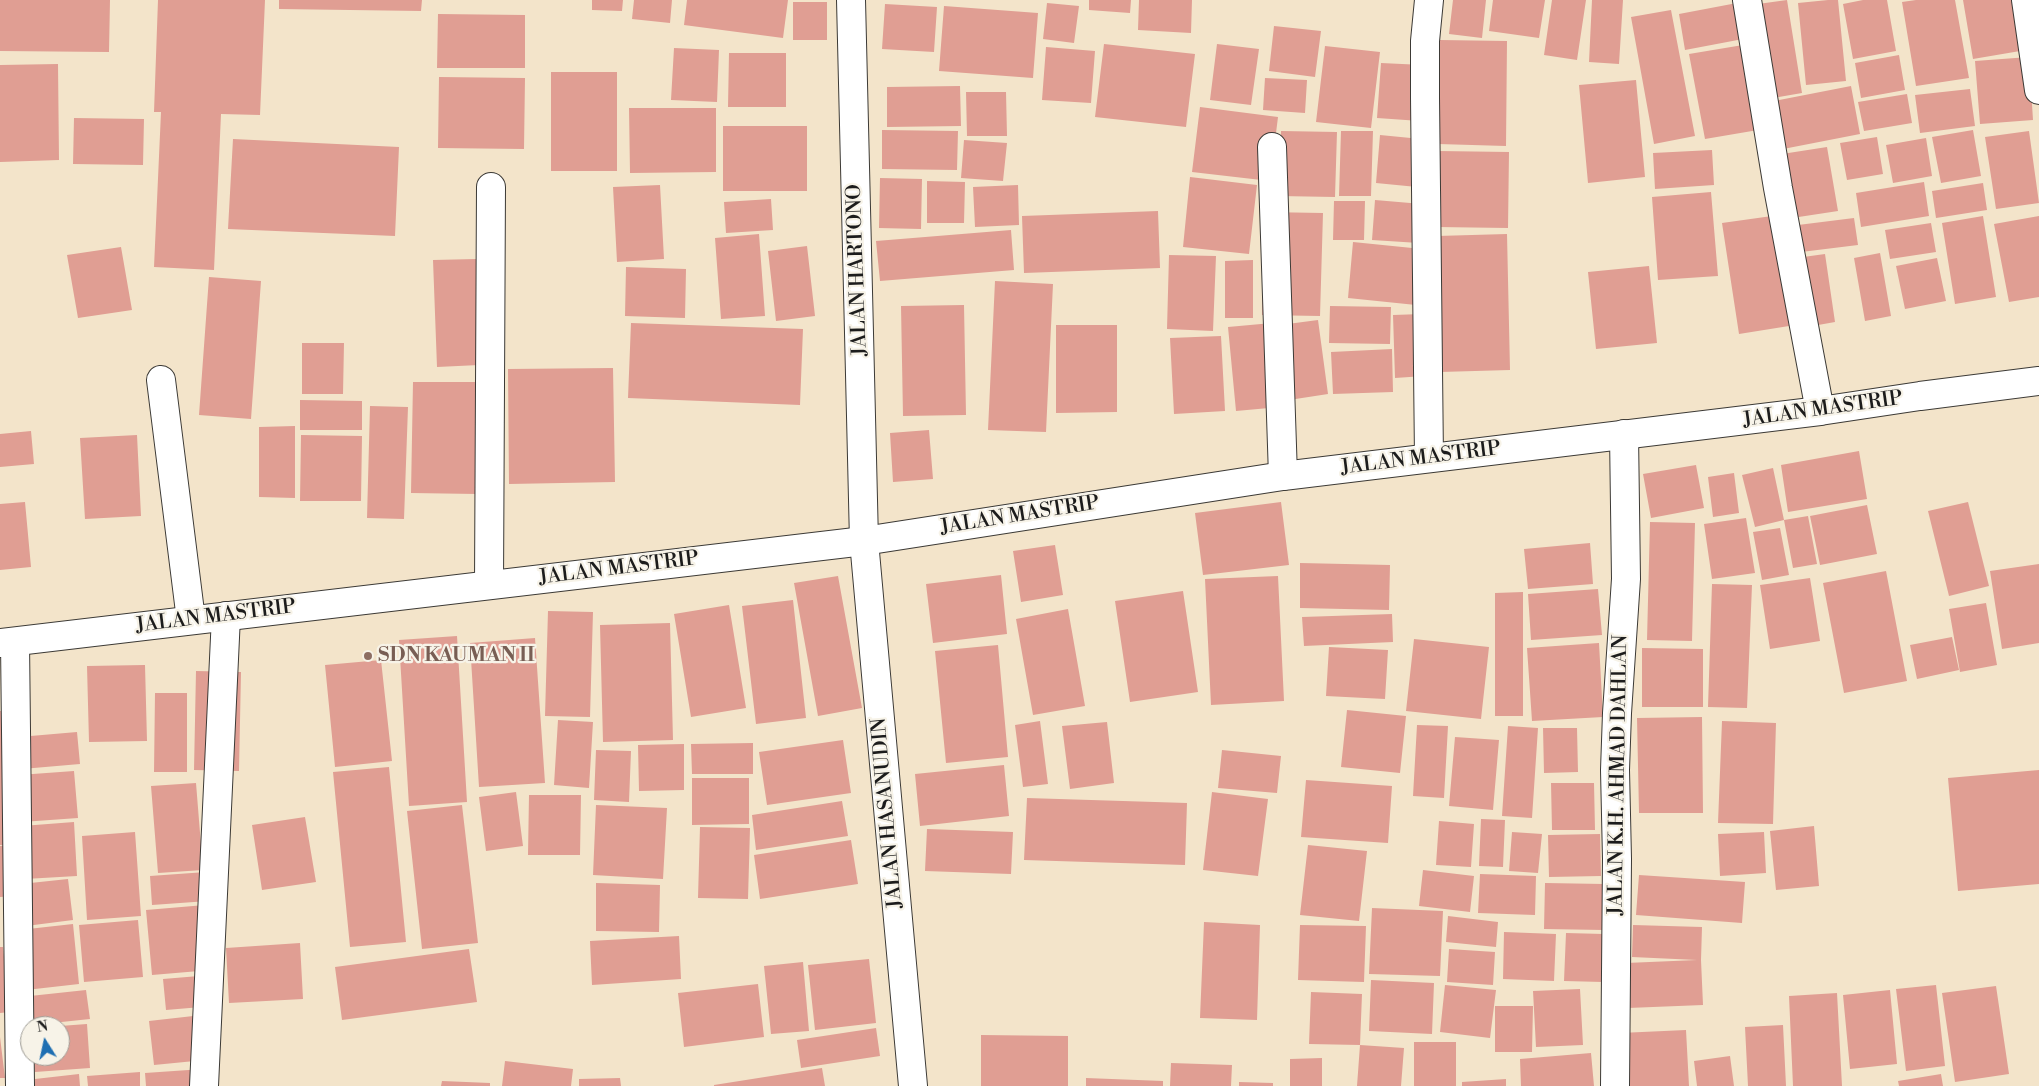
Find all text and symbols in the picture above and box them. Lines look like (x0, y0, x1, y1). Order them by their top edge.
street label: JALAN HARTONO (843, 184, 873, 356)
street label: JALAN MASTRIP (1742, 387, 1904, 433)
street label: JALAN MASTRIP (1340, 437, 1502, 481)
street label: JALAN MASTRIP (939, 492, 1101, 540)
street label: JALAN MASTRIP (538, 547, 700, 591)
street label: JALAN MASTRIP (135, 595, 297, 639)
street label: JALAN K.H. AHMAD DAHLAN (1605, 635, 1633, 915)
place label: SDN KAUMAN II (378, 644, 535, 668)
marker: SDN KAUMAN II (362, 650, 374, 662)
street label: JALAN HASANUDIN (868, 717, 908, 909)
north arrow (20, 1016, 70, 1066)
text: N (36, 1017, 50, 1037)

